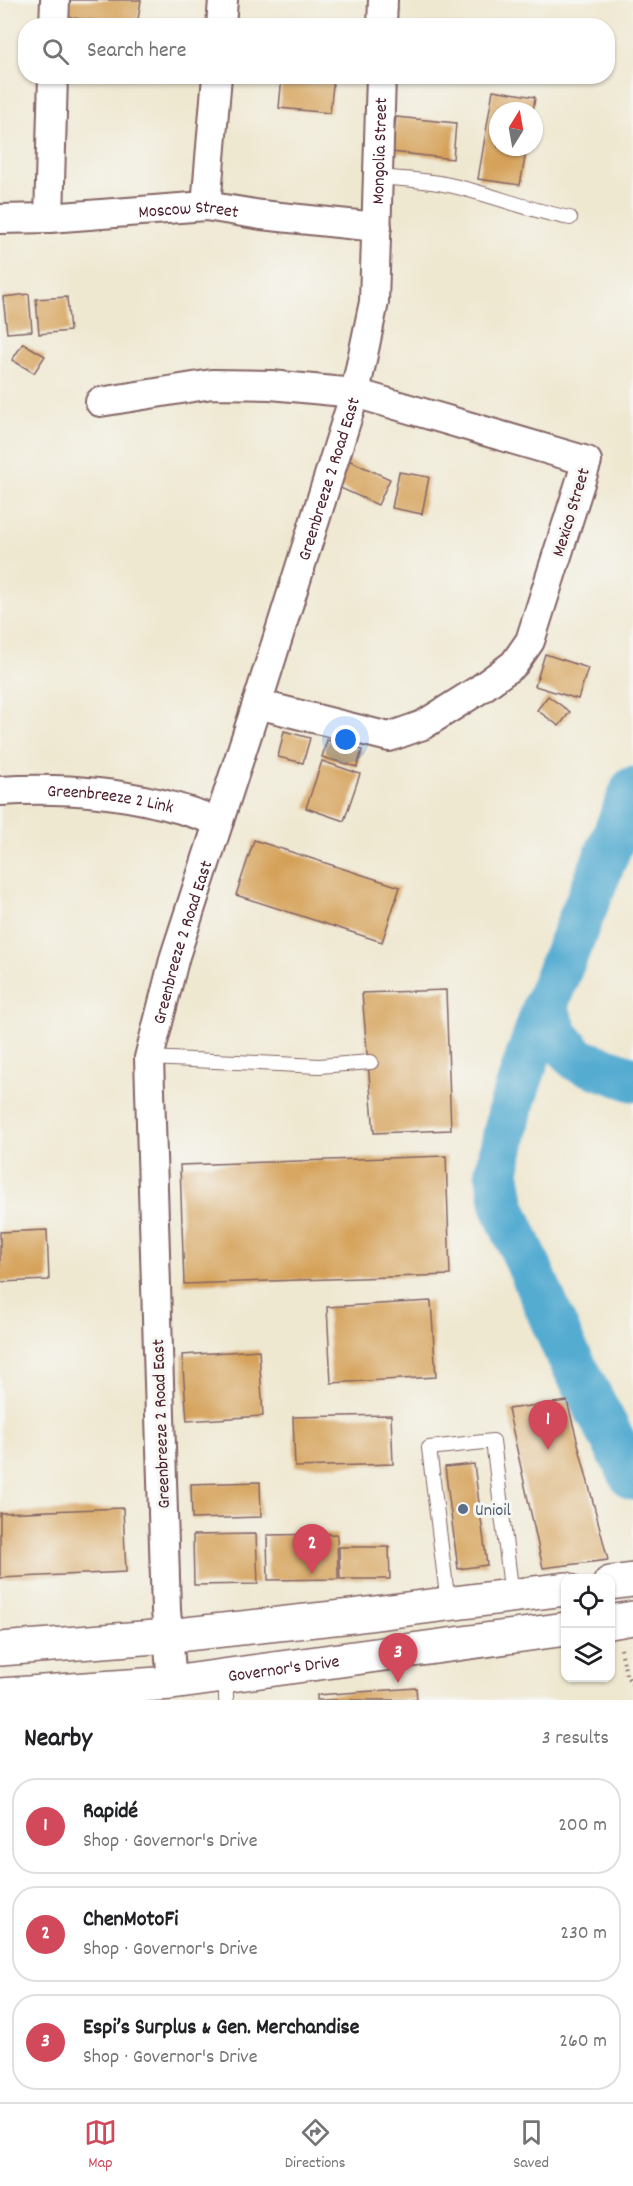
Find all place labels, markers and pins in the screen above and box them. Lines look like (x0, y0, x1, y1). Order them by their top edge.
pin: 1 (528, 1400, 568, 1450)
place label: Unioil (475, 1499, 512, 1524)
marker: Unioil (456, 1502, 470, 1516)
pin: 2 (292, 1524, 332, 1574)
pin: 3 (378, 1634, 418, 1683)

